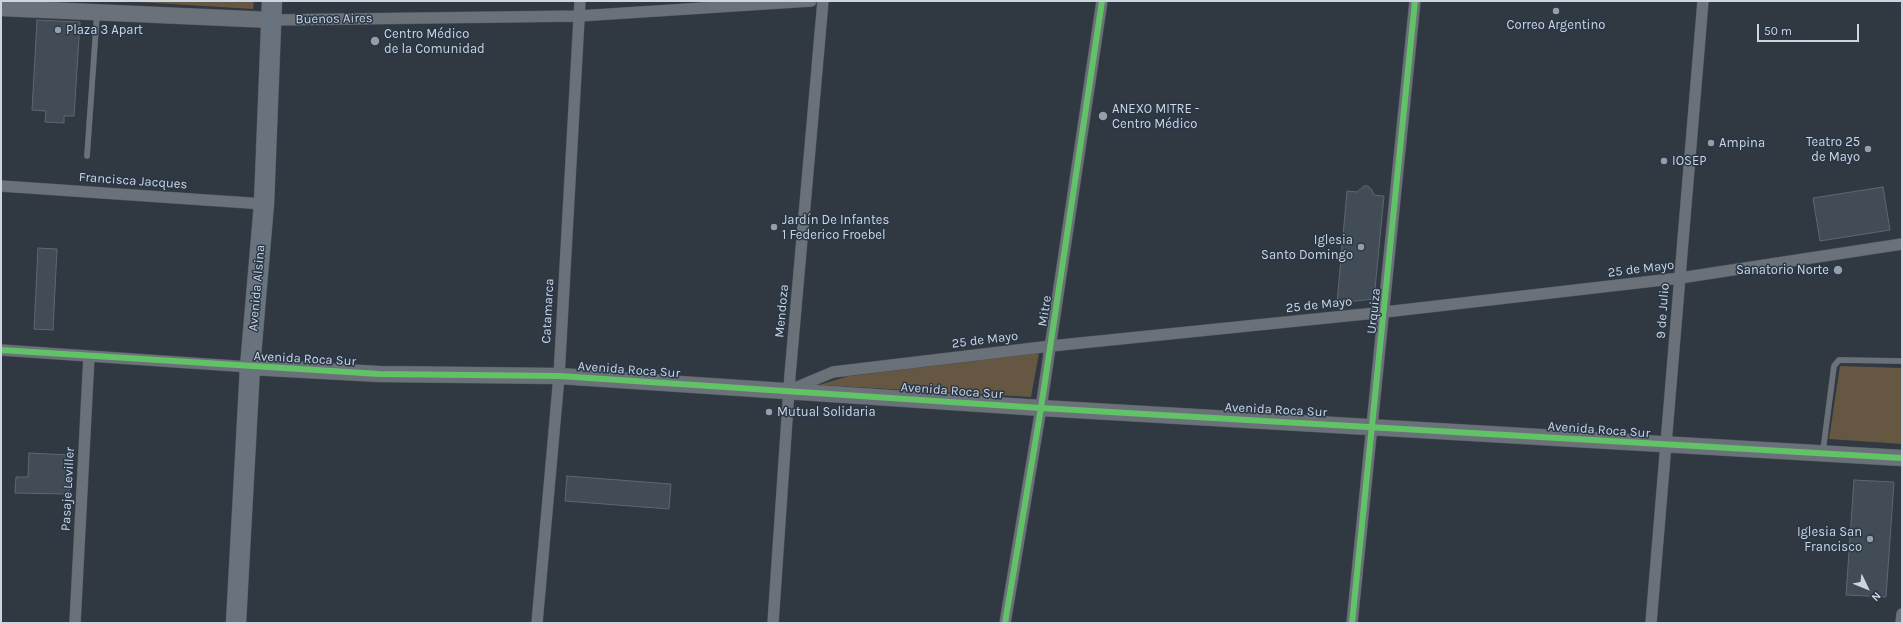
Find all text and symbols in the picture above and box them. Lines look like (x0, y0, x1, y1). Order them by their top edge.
marker: Correo Argentino (1551, 6, 1561, 16)
street label: Buenos Aires (295, 11, 373, 27)
scale bar (1759, 16, 1861, 42)
place label: Correo Argentino (1507, 17, 1605, 33)
place label: Plaza 3 Apart (66, 22, 143, 38)
text: 50 m (1764, 24, 1792, 38)
marker: Plaza 3 Apart (53, 25, 63, 35)
place label: Centro Médico de la Comunidad (384, 26, 485, 57)
marker: Centro Médico de la Comunidad (369, 35, 381, 47)
place label: ANEXO MITRE - Centro Médico (1112, 101, 1199, 132)
marker: ANEXO MITRE - Centro Médico (1097, 110, 1109, 122)
place label: Teatro 25 de Mayo (1806, 134, 1860, 165)
place label: Ampina (1719, 135, 1765, 151)
marker: Ampina (1706, 138, 1716, 148)
marker: Teatro 25 de Mayo (1863, 144, 1873, 154)
place label: IOSEP (1672, 153, 1706, 169)
marker: IOSEP (1659, 156, 1669, 166)
street label: Francisca Jacques (78, 169, 188, 193)
place label: Jardín De Infantes 1 Federico Froebel (782, 212, 889, 243)
marker: Jardín De Infantes 1 Federico Froebel (769, 222, 779, 232)
place label: Iglesia Santo Domingo (1261, 232, 1353, 263)
marker: Iglesia Santo Domingo (1356, 242, 1366, 252)
street label: Avenida Alsina (245, 244, 269, 332)
street label: 25 de Mayo (1607, 257, 1675, 281)
place label: Sanatorio Norte (1736, 262, 1829, 278)
marker: Sanatorio Norte (1832, 264, 1844, 276)
street label: Catamarca (539, 278, 557, 344)
street label: 9 de Julio (1653, 283, 1673, 339)
street label: Mendoza (772, 284, 792, 338)
street label: Urquiza (1364, 287, 1384, 335)
street label: Mitre (1035, 294, 1055, 328)
street label: 25 de Mayo (1285, 294, 1353, 316)
street label: 25 de Mayo (951, 328, 1019, 352)
street label: Avenida Roca Sur (253, 349, 357, 369)
street label: Avenida Roca Sur (577, 359, 681, 381)
street label: Avenida Roca Sur (900, 380, 1004, 402)
street label: Avenida Roca Sur (1224, 400, 1328, 420)
place label: Mutual Solidaria (777, 404, 876, 420)
marker: Mutual Solidaria (764, 407, 774, 417)
street label: Avenida Roca Sur (1547, 419, 1651, 441)
street label: Pasaje Leviller (58, 447, 78, 531)
place label: Iglesia San Francisco (1797, 524, 1862, 555)
marker: Iglesia San Francisco (1865, 534, 1875, 544)
north arrow (1847, 568, 1887, 608)
text: N (1869, 589, 1884, 604)

